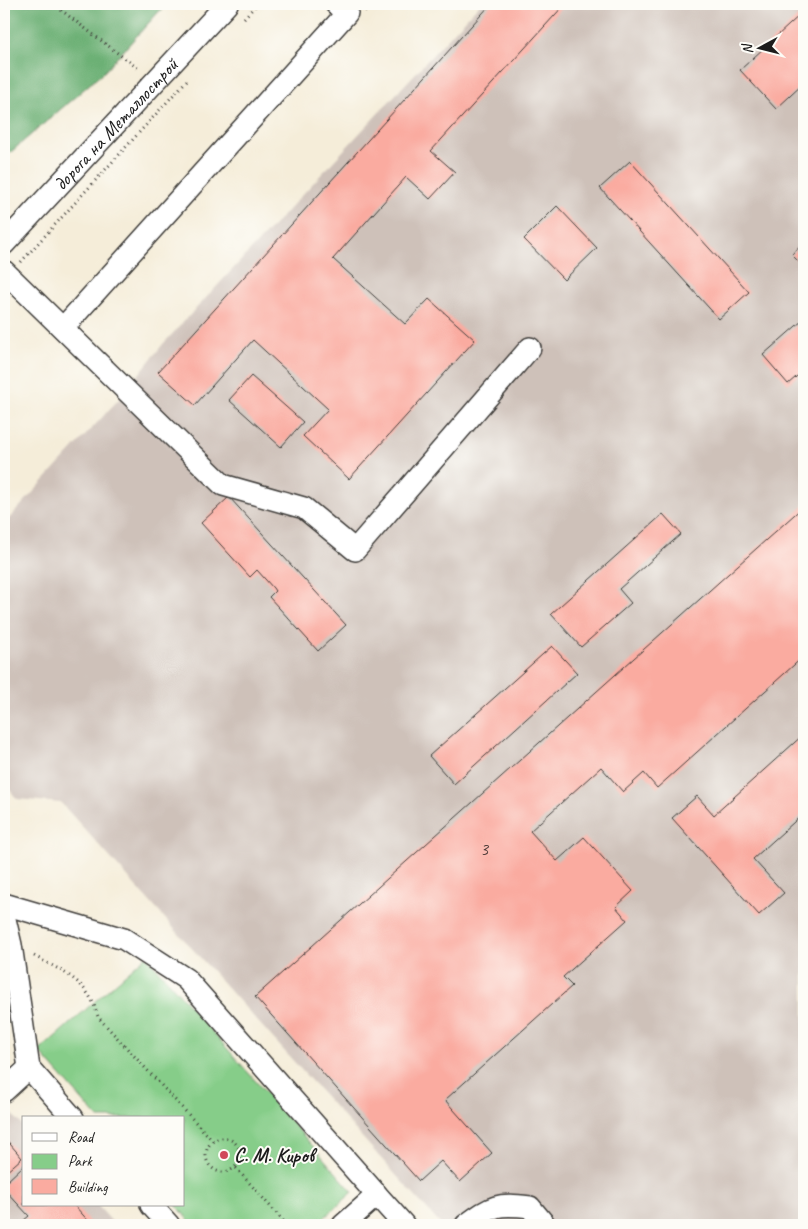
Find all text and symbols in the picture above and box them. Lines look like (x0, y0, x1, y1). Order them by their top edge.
north arrow (736, 22, 786, 72)
text: N (738, 42, 757, 55)
street label: дорога на Металлострой (48, 51, 184, 195)
house number: 3 (480, 838, 490, 860)
legend (22, 1116, 185, 1206)
text: Road (68, 1128, 95, 1147)
place label: С. М. Киров (234, 1143, 318, 1168)
marker: С. М. Киров (218, 1149, 230, 1161)
text: Park (68, 1152, 93, 1171)
text: Building (68, 1178, 108, 1197)

